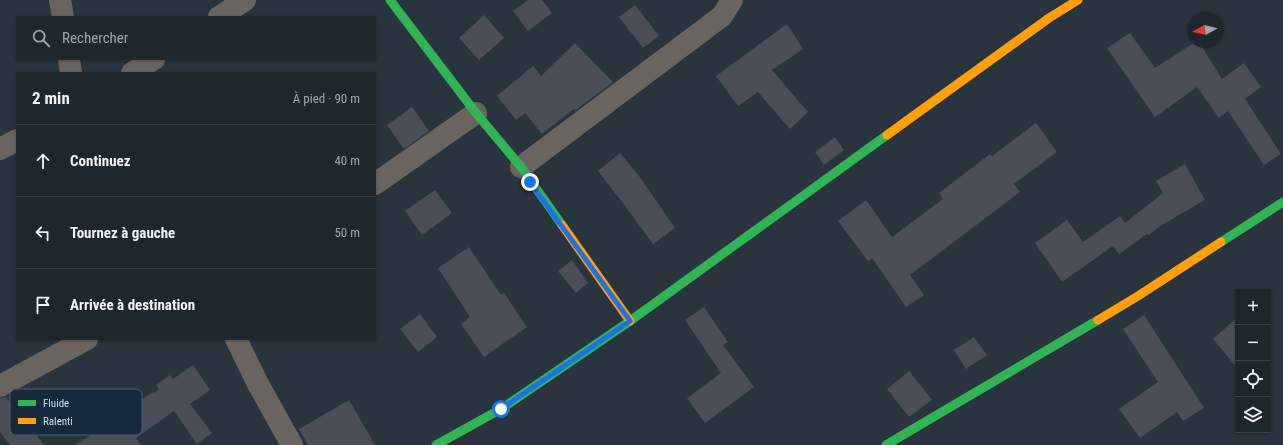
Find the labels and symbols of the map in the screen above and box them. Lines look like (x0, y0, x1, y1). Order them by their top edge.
north arrow (1187, 12, 1223, 48)
route end (521, 173, 539, 191)
legend (10, 389, 142, 435)
text: Fluide (43, 397, 69, 410)
route start (492, 400, 510, 418)
text: Ralenti (43, 415, 73, 428)

